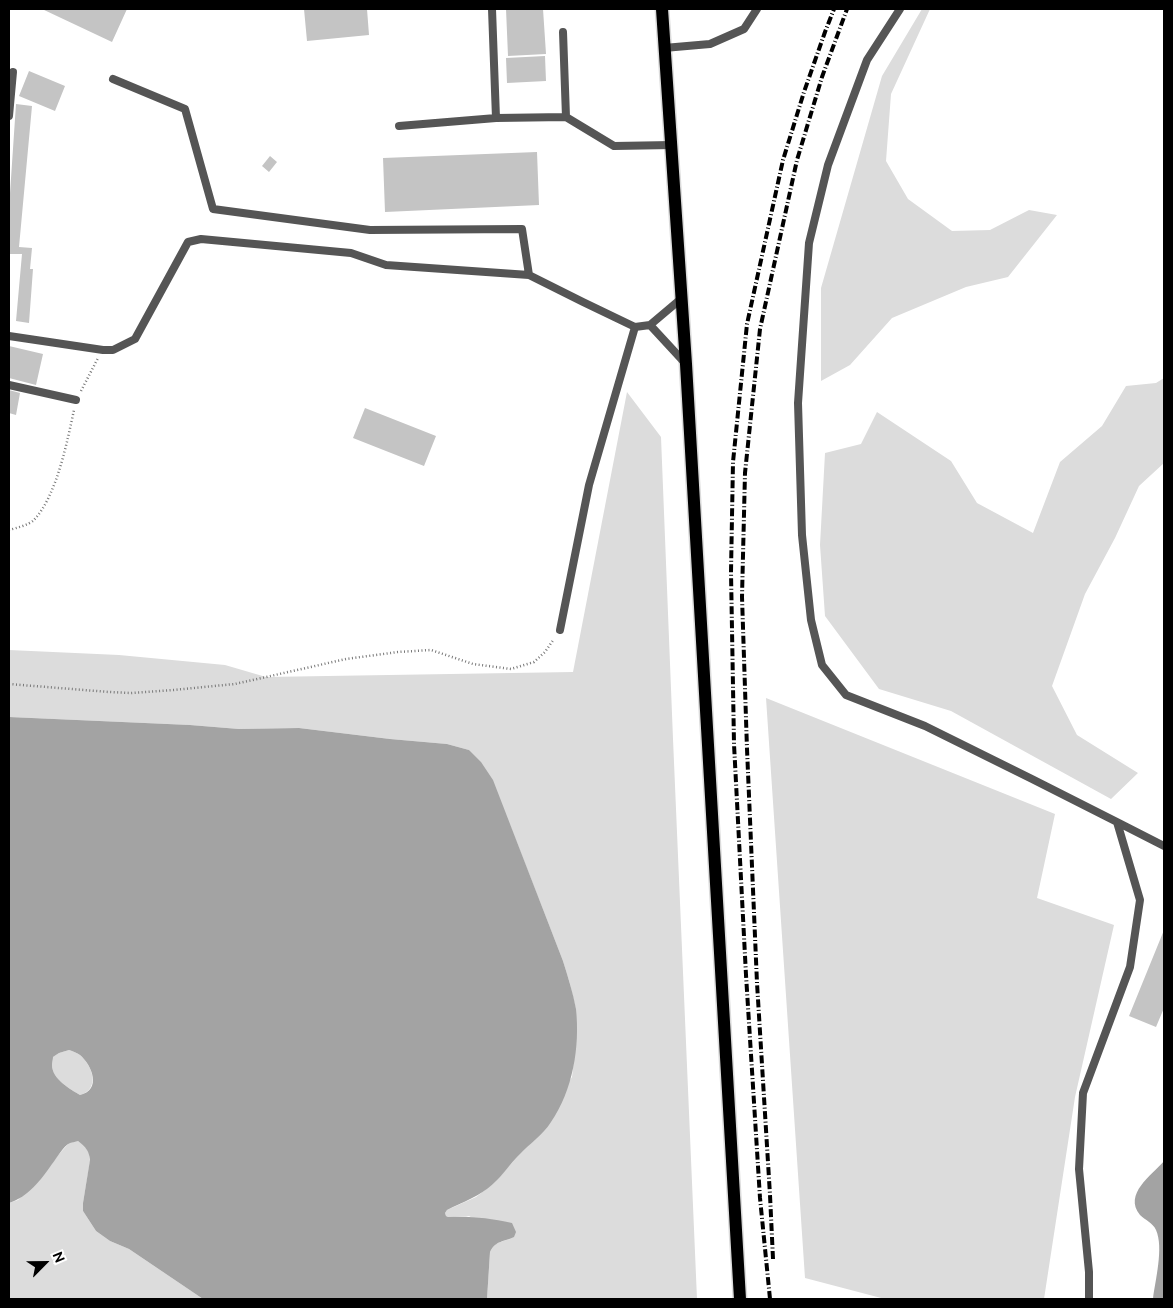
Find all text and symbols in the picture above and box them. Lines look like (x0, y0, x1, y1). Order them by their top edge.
north arrow (20, 1238, 70, 1288)
text: N (49, 1249, 68, 1265)

